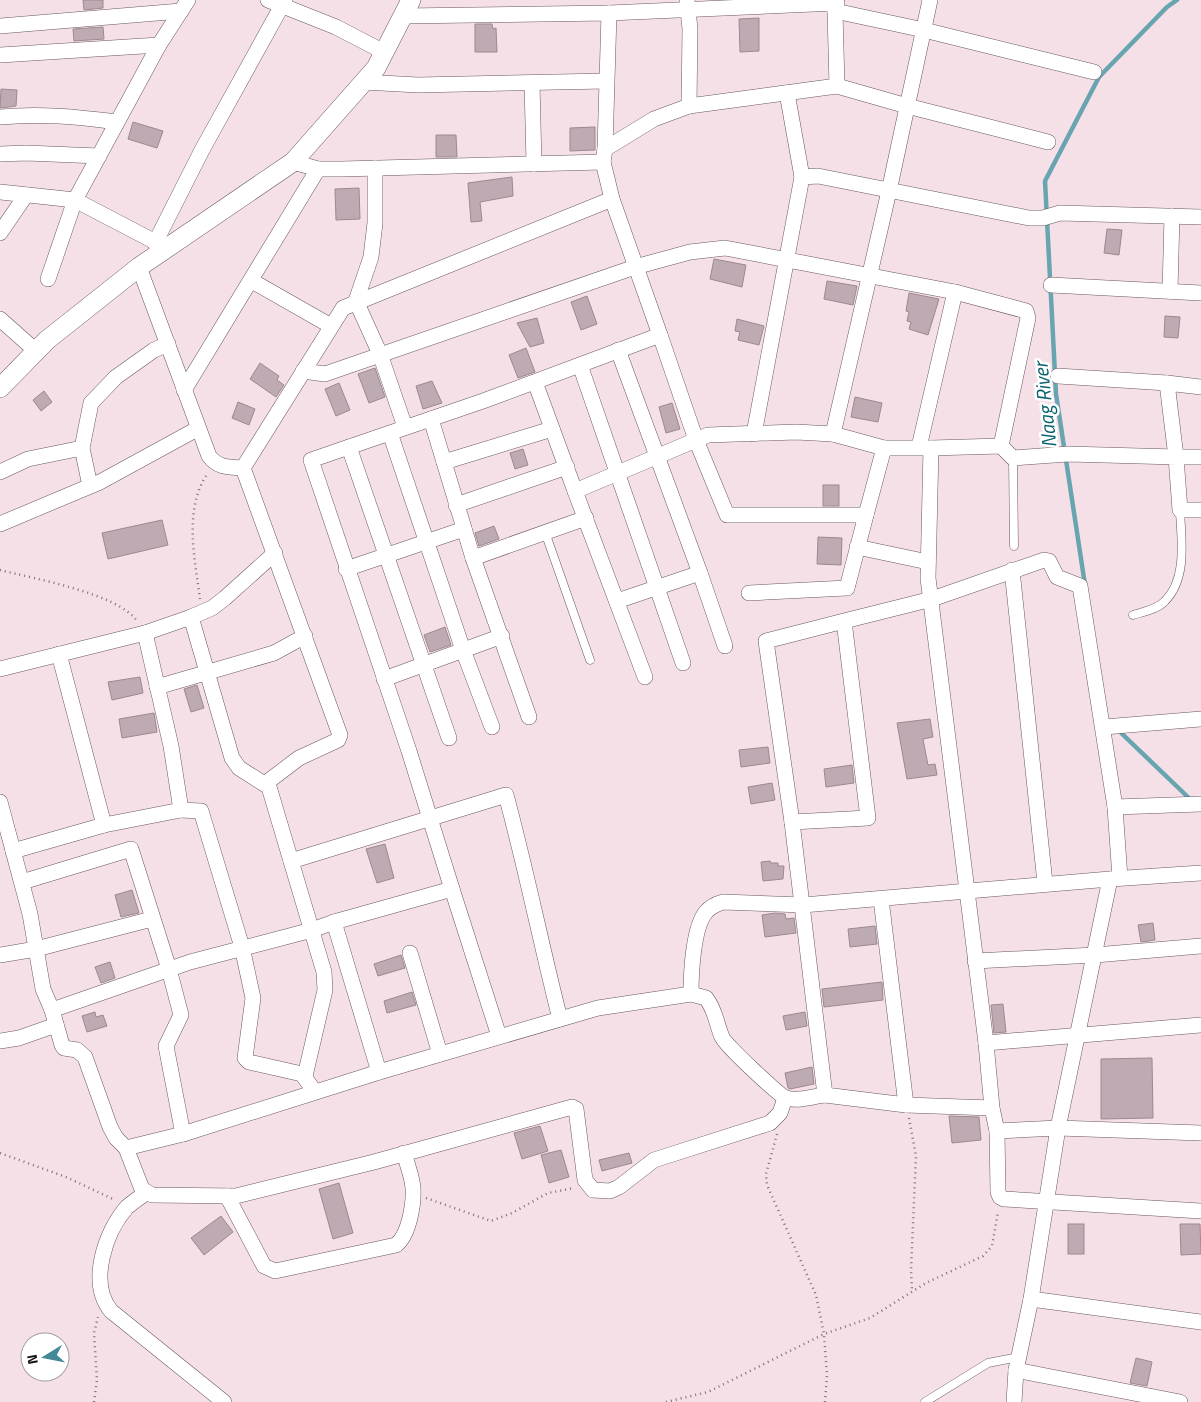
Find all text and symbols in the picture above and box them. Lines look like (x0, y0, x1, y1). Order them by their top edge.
water label: Naag River (1024, 358, 1064, 449)
north arrow (20, 1332, 70, 1382)
text: N (21, 1353, 43, 1366)

